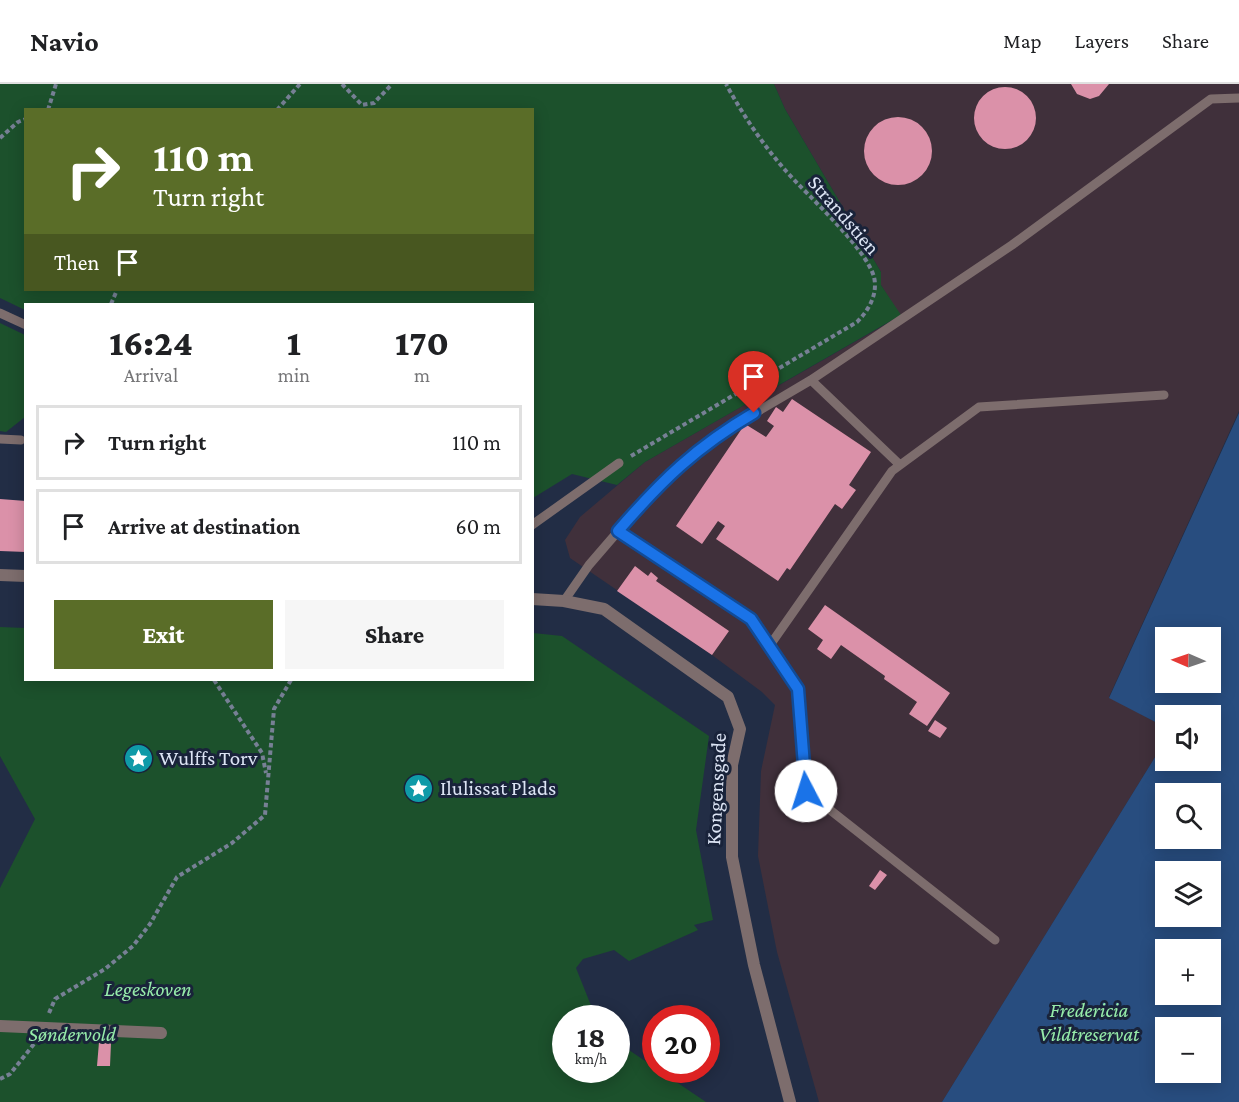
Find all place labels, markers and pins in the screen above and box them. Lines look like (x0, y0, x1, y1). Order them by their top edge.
pin (728, 351, 779, 413)
place icon: Wulffs Torv (122, 742, 154, 774)
place label: Wulffs Torv (159, 746, 258, 770)
place icon: Ilulissat Plads (403, 772, 435, 804)
place label: Ilulissat Plads (440, 776, 556, 800)

